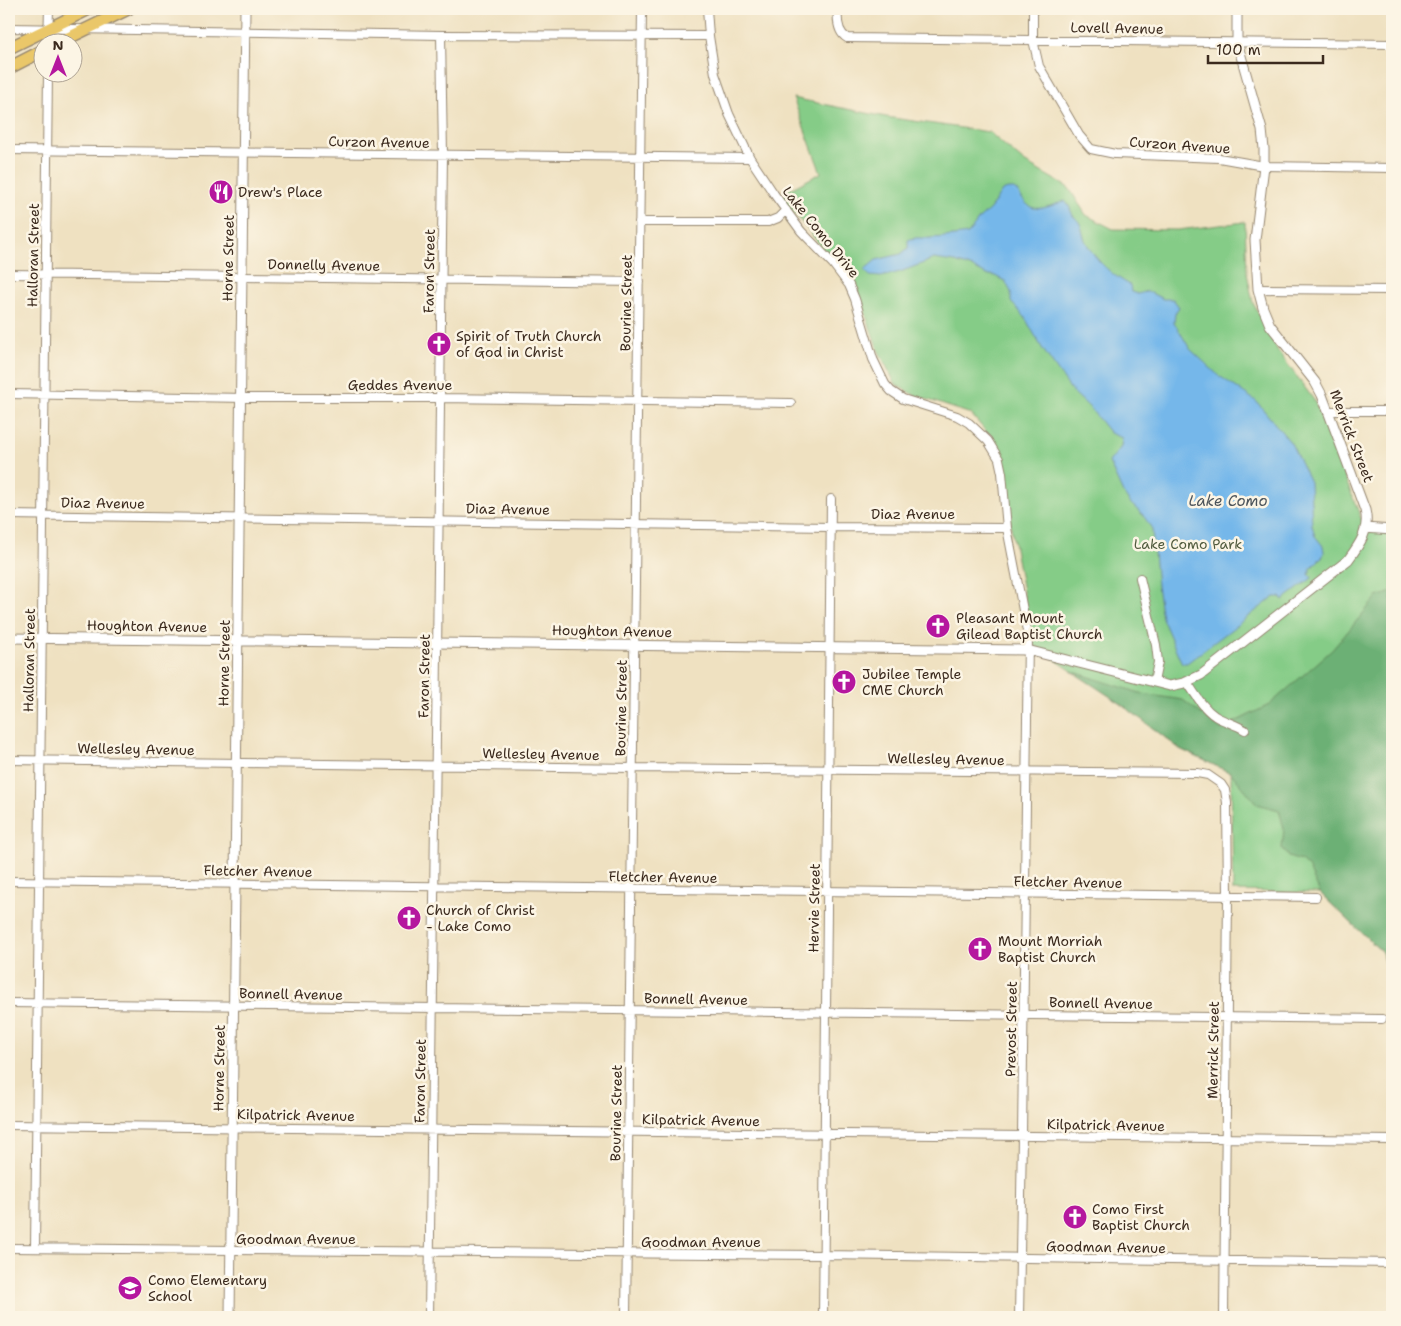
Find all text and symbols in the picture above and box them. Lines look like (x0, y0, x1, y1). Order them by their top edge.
street label: Lovell Avenue (1070, 18, 1164, 38)
north arrow (32, 32, 82, 82)
scale bar (1208, 32, 1324, 64)
text: N (52, 36, 64, 54)
text: 100 m (1216, 40, 1261, 60)
street label: Curzon Avenue (328, 132, 430, 152)
street label: Curzon Avenue (1129, 132, 1231, 158)
restaurant icon: Drew's Place (208, 179, 234, 205)
place label: Drew's Place (238, 183, 323, 201)
street label: Lake Como Drive (779, 183, 864, 282)
street label: Halloran Street (23, 203, 43, 307)
street label: Horne Street (218, 214, 238, 302)
street label: Faron Street (419, 229, 439, 313)
street label: Bourine Street (616, 254, 636, 352)
street label: Donnelly Avenue (267, 255, 381, 275)
place label: Spirit of Truth Church of God in Christ (456, 327, 602, 361)
church icon: Spirit of Truth Church of God in Christ (426, 331, 452, 357)
street label: Geddes Avenue (348, 376, 452, 394)
street label: Merrick Street (1326, 387, 1378, 485)
water label: Lake Como (1188, 491, 1268, 511)
street label: Diaz Avenue (61, 493, 145, 513)
street label: Diaz Avenue (466, 499, 550, 519)
street label: Diaz Avenue (871, 505, 955, 523)
park label: Lake Como Park (1134, 535, 1242, 553)
street label: Halloran Street (19, 608, 39, 712)
place label: Pleasant Mount Gilead Baptist Church (956, 609, 1103, 643)
church icon: Pleasant Mount Gilead Baptist Church (925, 613, 951, 639)
street label: Houghton Avenue (87, 616, 207, 636)
street label: Horne Street (214, 619, 234, 707)
street label: Houghton Avenue (552, 621, 672, 641)
street label: Faron Street (414, 634, 434, 718)
street label: Bourine Street (611, 659, 631, 757)
place label: Jubilee Temple CME Church (862, 665, 962, 699)
church icon: Jubilee Temple CME Church (831, 669, 857, 695)
street label: Wellesley Avenue (77, 739, 195, 759)
street label: Wellesley Avenue (482, 744, 600, 764)
street label: Wellesley Avenue (887, 749, 1005, 769)
street label: Fletcher Avenue (203, 861, 313, 881)
street label: Hervie Street (804, 863, 824, 953)
street label: Fletcher Avenue (608, 867, 718, 887)
street label: Fletcher Avenue (1013, 872, 1123, 892)
place label: Church of Christ - Lake Como (426, 901, 535, 935)
church icon: Church of Christ - Lake Como (396, 905, 422, 931)
place label: Mount Morriah Baptist Church (998, 932, 1102, 966)
church icon: Mount Morriah Baptist Church (967, 936, 993, 962)
street label: Prevost Street (1001, 981, 1021, 1077)
street label: Bonnell Avenue (239, 984, 343, 1004)
street label: Bonnell Avenue (644, 989, 748, 1009)
street label: Bonnell Avenue (1049, 993, 1153, 1013)
street label: Merrick Street (1203, 1001, 1223, 1099)
street label: Horne Street (209, 1024, 229, 1112)
street label: Faron Street (410, 1039, 430, 1123)
street label: Bourine Street (606, 1064, 626, 1162)
street label: Kilpatrick Avenue (237, 1105, 355, 1125)
street label: Kilpatrick Avenue (642, 1110, 760, 1130)
street label: Kilpatrick Avenue (1047, 1115, 1165, 1135)
place label: Como First Baptist Church (1092, 1200, 1190, 1234)
church icon: Como First Baptist Church (1062, 1204, 1088, 1230)
street label: Goodman Avenue (236, 1230, 356, 1248)
street label: Goodman Avenue (641, 1233, 761, 1251)
street label: Goodman Avenue (1046, 1237, 1166, 1257)
place label: Como Elementary School (148, 1271, 267, 1305)
school or university icon: Como Elementary School (117, 1275, 143, 1301)

